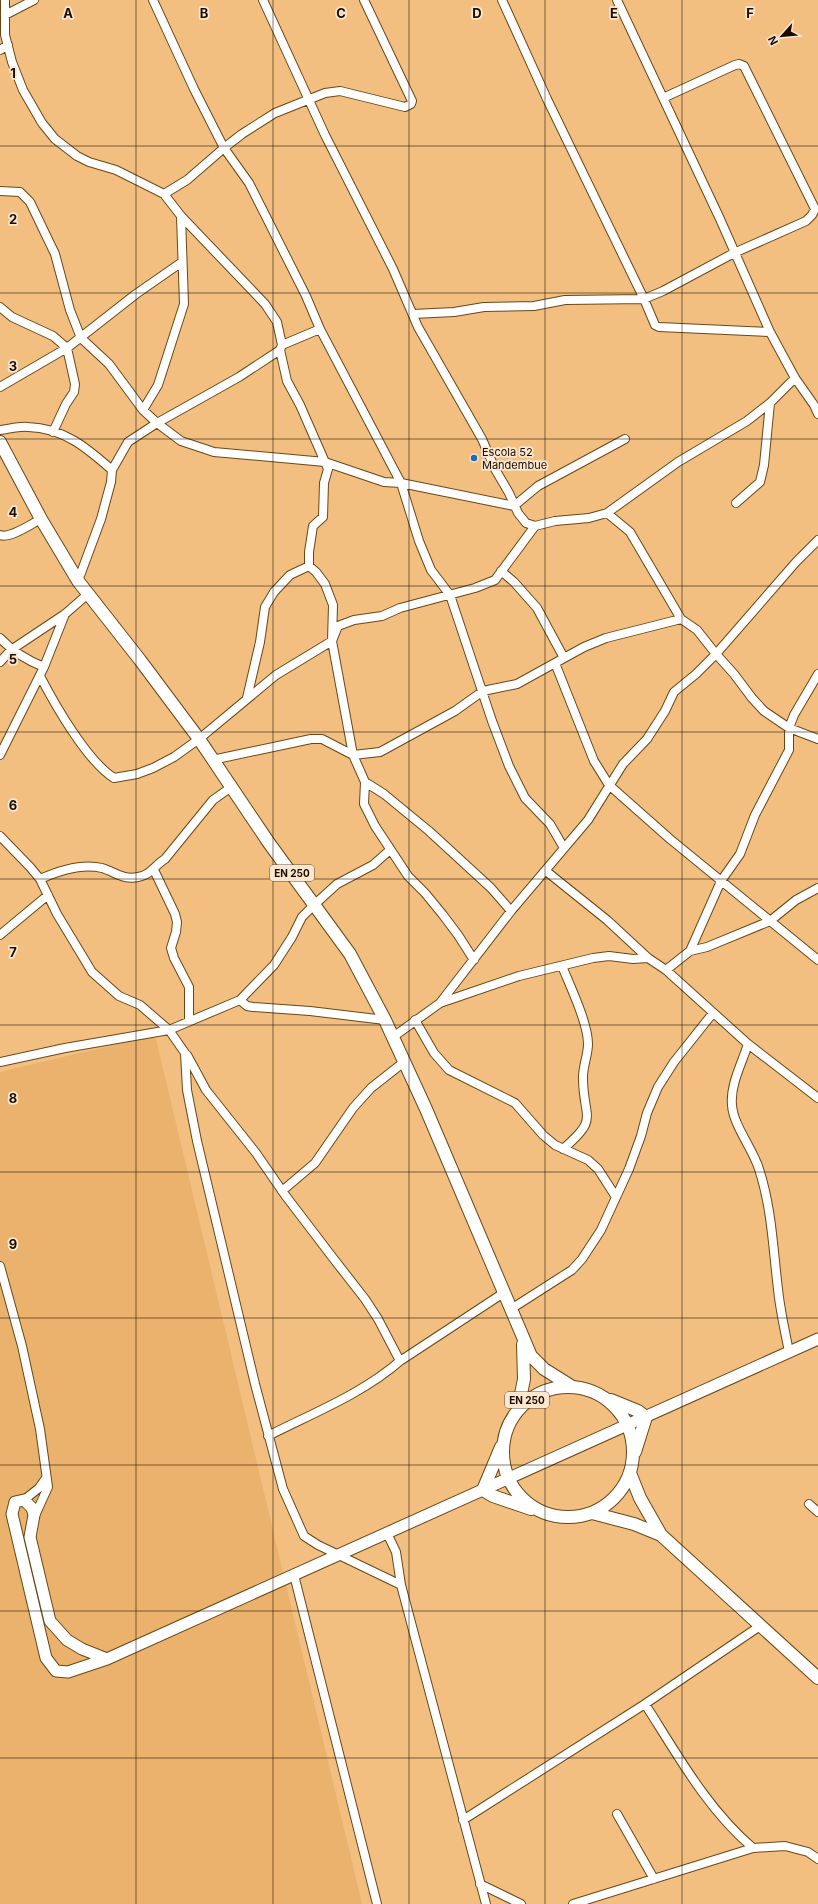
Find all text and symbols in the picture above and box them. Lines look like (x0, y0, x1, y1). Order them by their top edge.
text: A (63, 5, 73, 21)
text: B (200, 5, 209, 21)
text: C (336, 5, 346, 21)
text: D (472, 5, 482, 21)
text: E (610, 5, 618, 21)
text: F (746, 5, 754, 21)
north arrow (762, 16, 802, 56)
text: N (765, 34, 781, 47)
text: 1 (10, 65, 16, 81)
text: 2 (9, 211, 17, 227)
text: 3 (9, 358, 17, 374)
place label: Escola 52 Mandembue (482, 445, 547, 472)
marker: Escola 52 Mandembue (469, 453, 479, 463)
text: 4 (9, 504, 18, 520)
text: 5 (9, 651, 17, 667)
text: 6 (9, 797, 17, 813)
road number: EN 250 (270, 865, 314, 881)
text: 7 (9, 944, 17, 960)
text: 8 (9, 1090, 17, 1106)
text: 9 (9, 1236, 17, 1252)
road number: EN 250 (505, 1392, 549, 1408)

